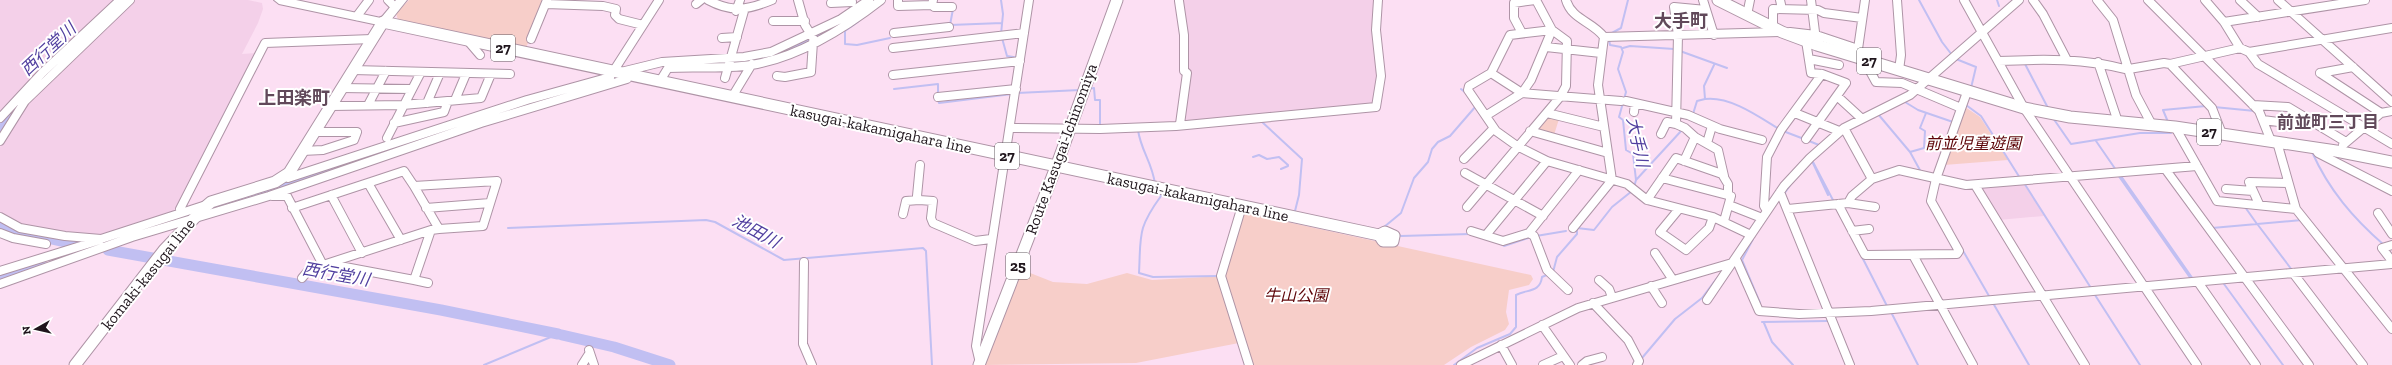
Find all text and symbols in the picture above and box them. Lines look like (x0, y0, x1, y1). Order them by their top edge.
district label: 大手町 (1654, 10, 1708, 32)
water label: 西行堂川 (16, 17, 81, 80)
road number: 27 (491, 35, 515, 61)
road number: 27 (1857, 48, 1881, 74)
street label: Route Kasugai-Ichinomiya (1021, 61, 1101, 237)
district label: 上田楽町 (258, 87, 330, 109)
street label: kasugai-kakamigahara line (788, 100, 974, 158)
district label: 前並町三丁目 (2277, 112, 2379, 132)
water label: 大手川 (1623, 115, 1653, 171)
road number: 27 (2197, 119, 2221, 145)
park label: 前並児童遊園 (1925, 134, 2023, 153)
road number: 27 (995, 143, 1019, 169)
street label: kasugai-kakamigahara line (1105, 168, 1291, 226)
water label: 池田川 (729, 210, 785, 253)
street label: komaki-kasugai line (97, 214, 199, 334)
road number: 25 (1006, 253, 1030, 279)
water label: 西行堂川 (301, 258, 373, 290)
park label: 牛山公園 (1264, 286, 1330, 305)
north arrow (16, 309, 56, 349)
text: N (19, 325, 34, 335)

